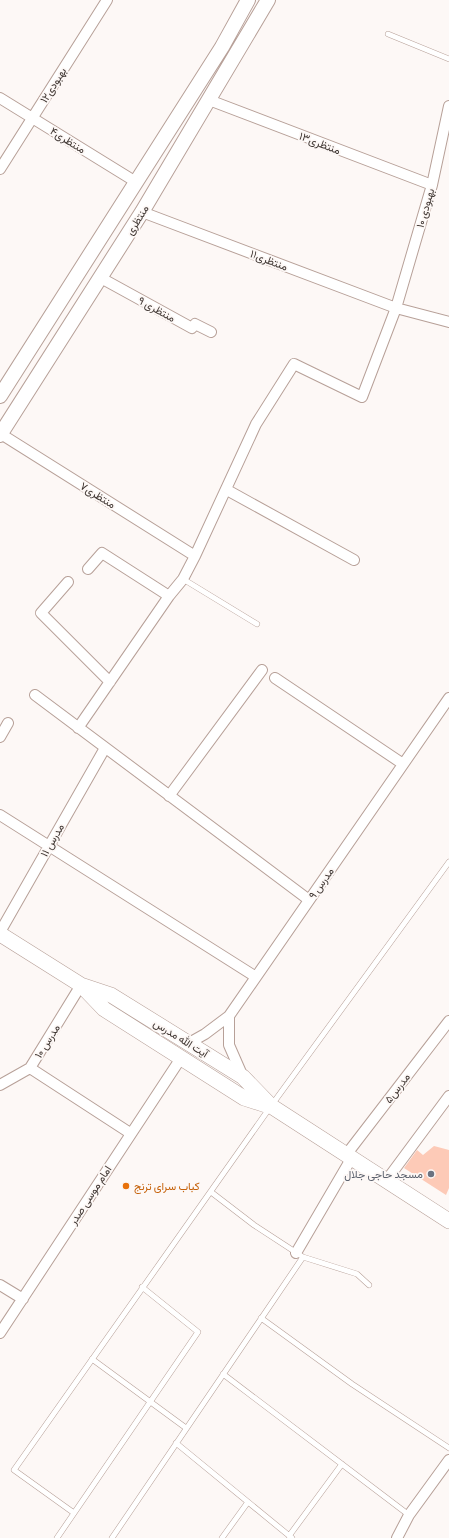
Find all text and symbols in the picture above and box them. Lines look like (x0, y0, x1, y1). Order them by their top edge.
street label: بهبودی۱۲ (37, 65, 70, 106)
street label: منتظری۴ (47, 124, 88, 157)
street label: منتظری۱۳ (297, 129, 343, 158)
street label: بهبودی ۱۰ (413, 187, 438, 230)
street label: منتظری (122, 202, 153, 238)
street label: منتظری۱۱ (248, 246, 290, 275)
street label: منتظری ۹ (135, 293, 178, 326)
street label: منتظری۷ (77, 479, 119, 512)
street label: مدرس ۱۱ (37, 821, 68, 860)
street label: مدرس ۹ (305, 864, 338, 902)
street label: آیت الله مدرس (150, 1016, 212, 1062)
street label: مدرس ۱۰ (31, 1021, 64, 1061)
street label: مدرس۵ (381, 1070, 414, 1106)
street label: امام موسی صدر (65, 1163, 115, 1229)
place label: مسجد حاجی جلال (344, 1167, 423, 1182)
marker: مسجد حاجی جلال (426, 1169, 436, 1179)
place label: کباب سرای ترنج (134, 1179, 200, 1194)
marker: کباب سرای ترنج (121, 1181, 131, 1191)

